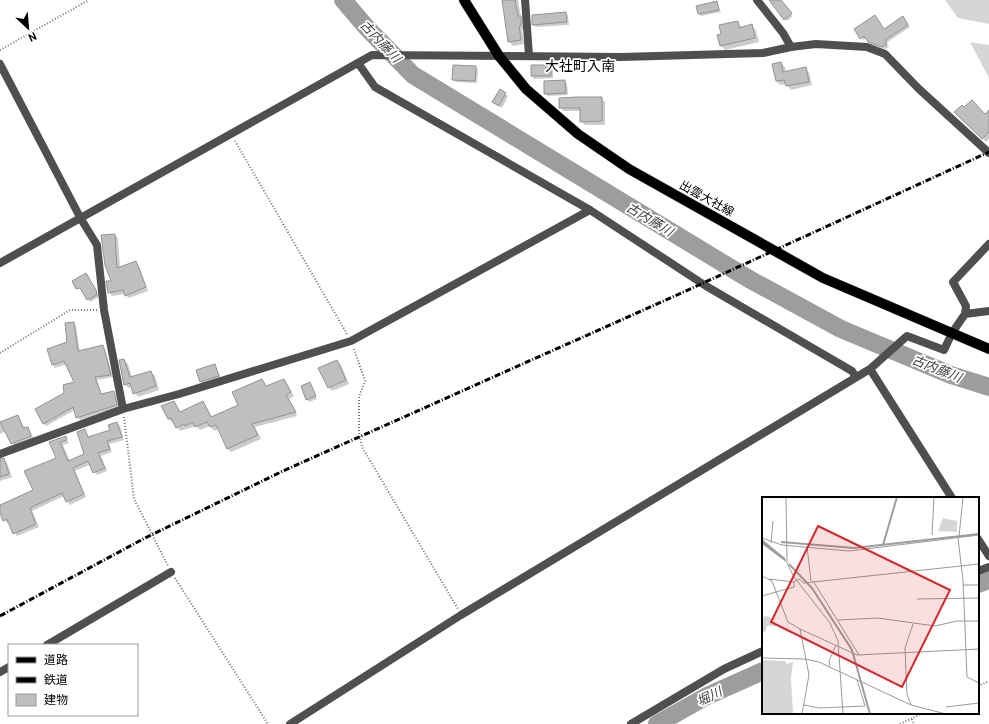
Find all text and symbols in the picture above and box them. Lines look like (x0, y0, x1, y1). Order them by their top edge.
north arrow (8, 8, 48, 48)
water label: 古内藤川 (357, 17, 406, 67)
text: N (26, 29, 39, 45)
district label: 大社町入南 (545, 57, 615, 75)
street label: 出雲大社線 (677, 177, 737, 219)
water label: 古内藤川 (624, 199, 678, 240)
water label: 古内藤川 (910, 351, 966, 386)
inset map (762, 497, 979, 714)
legend (8, 644, 138, 716)
text: 道路 (44, 652, 68, 667)
text: 鉄道 (44, 672, 68, 687)
water label: 堀川 (694, 682, 726, 709)
text: 建物 (44, 692, 68, 707)

